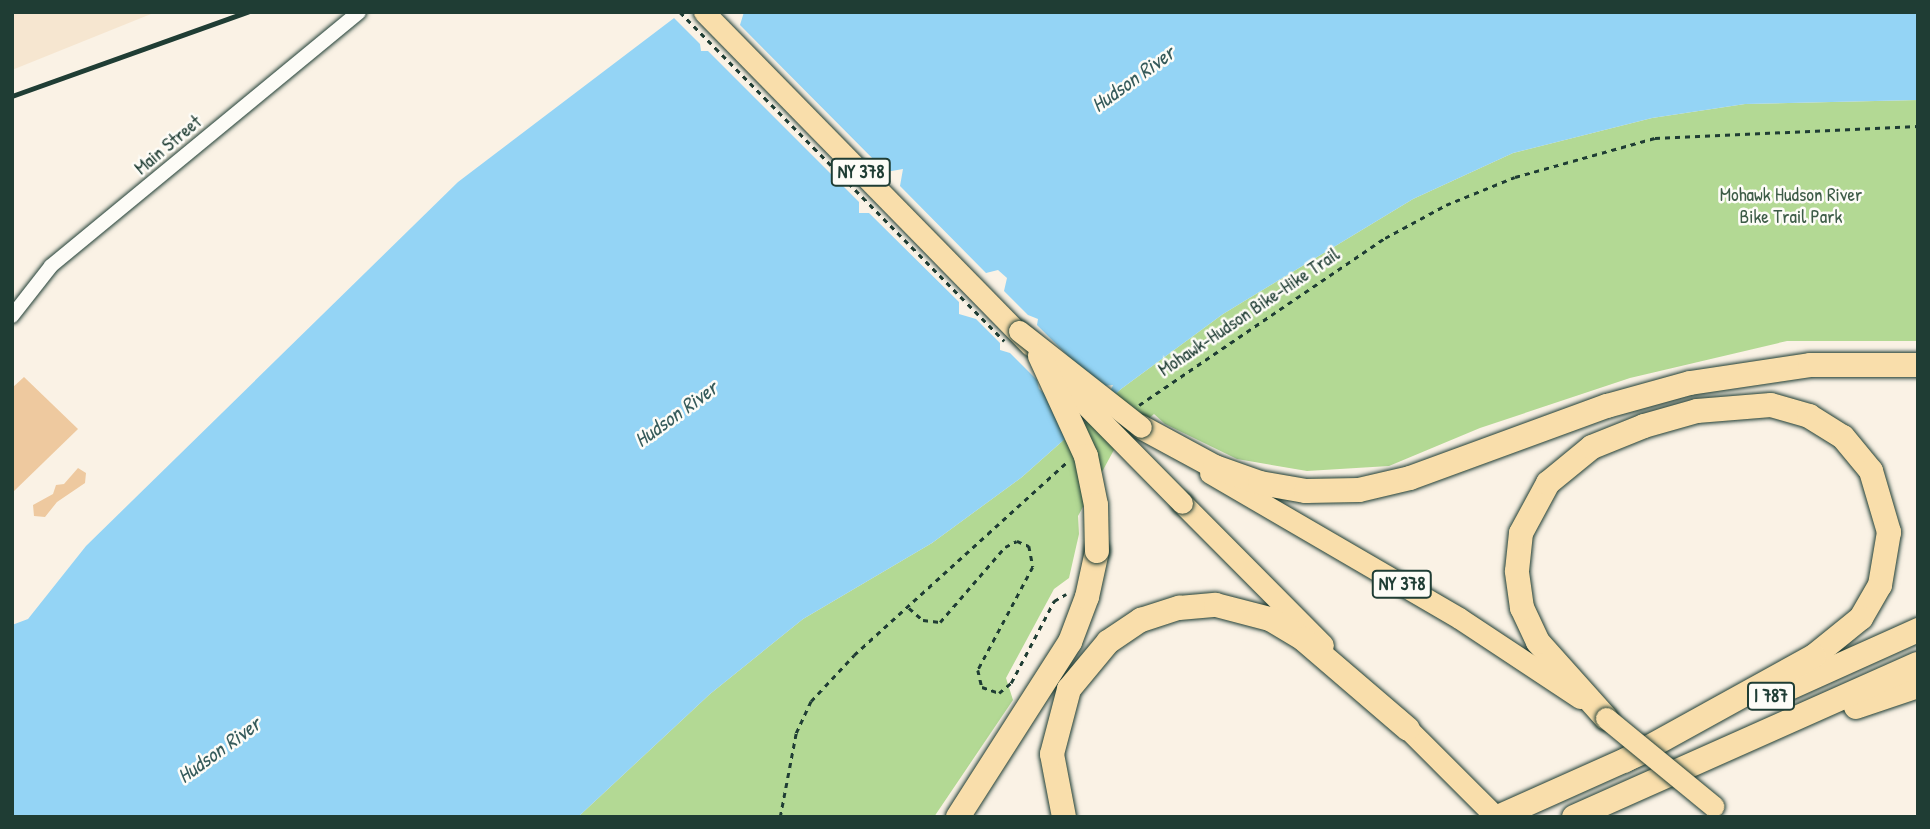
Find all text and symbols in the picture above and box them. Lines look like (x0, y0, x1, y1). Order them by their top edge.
water label: Hudson River (1087, 40, 1179, 118)
street label: Main Street (130, 110, 206, 180)
road number: NY 378 (830, 158, 892, 187)
park label: Mohawk Hudson River Bike Trail Park (1720, 184, 1862, 228)
street label: Mohawk-Hudson Bike-Hike Trail (1154, 243, 1344, 381)
water label: Hudson River (630, 375, 722, 453)
road number: NY 378 (1370, 570, 1434, 598)
road number: I 787 (1746, 682, 1796, 710)
water label: Hudson River (173, 711, 265, 789)

